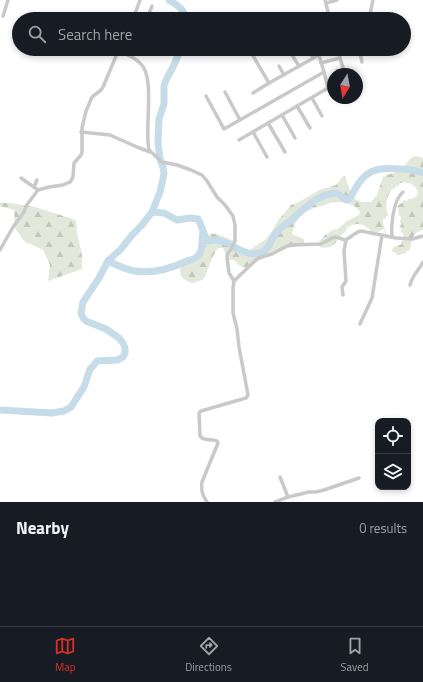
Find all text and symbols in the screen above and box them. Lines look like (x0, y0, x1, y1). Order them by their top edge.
search box (12, 12, 411, 56)
icon: search (26, 23, 48, 45)
text: Search here (58, 23, 132, 46)
north arrow (327, 68, 363, 104)
map controls (375, 418, 411, 490)
button: locate (375, 418, 411, 454)
button: layers (375, 454, 411, 490)
text: Nearby (16, 515, 69, 541)
text: 0 results (359, 518, 407, 538)
tab: Map (54, 635, 76, 675)
tab: Directions (185, 635, 232, 675)
tab: Saved (341, 635, 369, 675)

